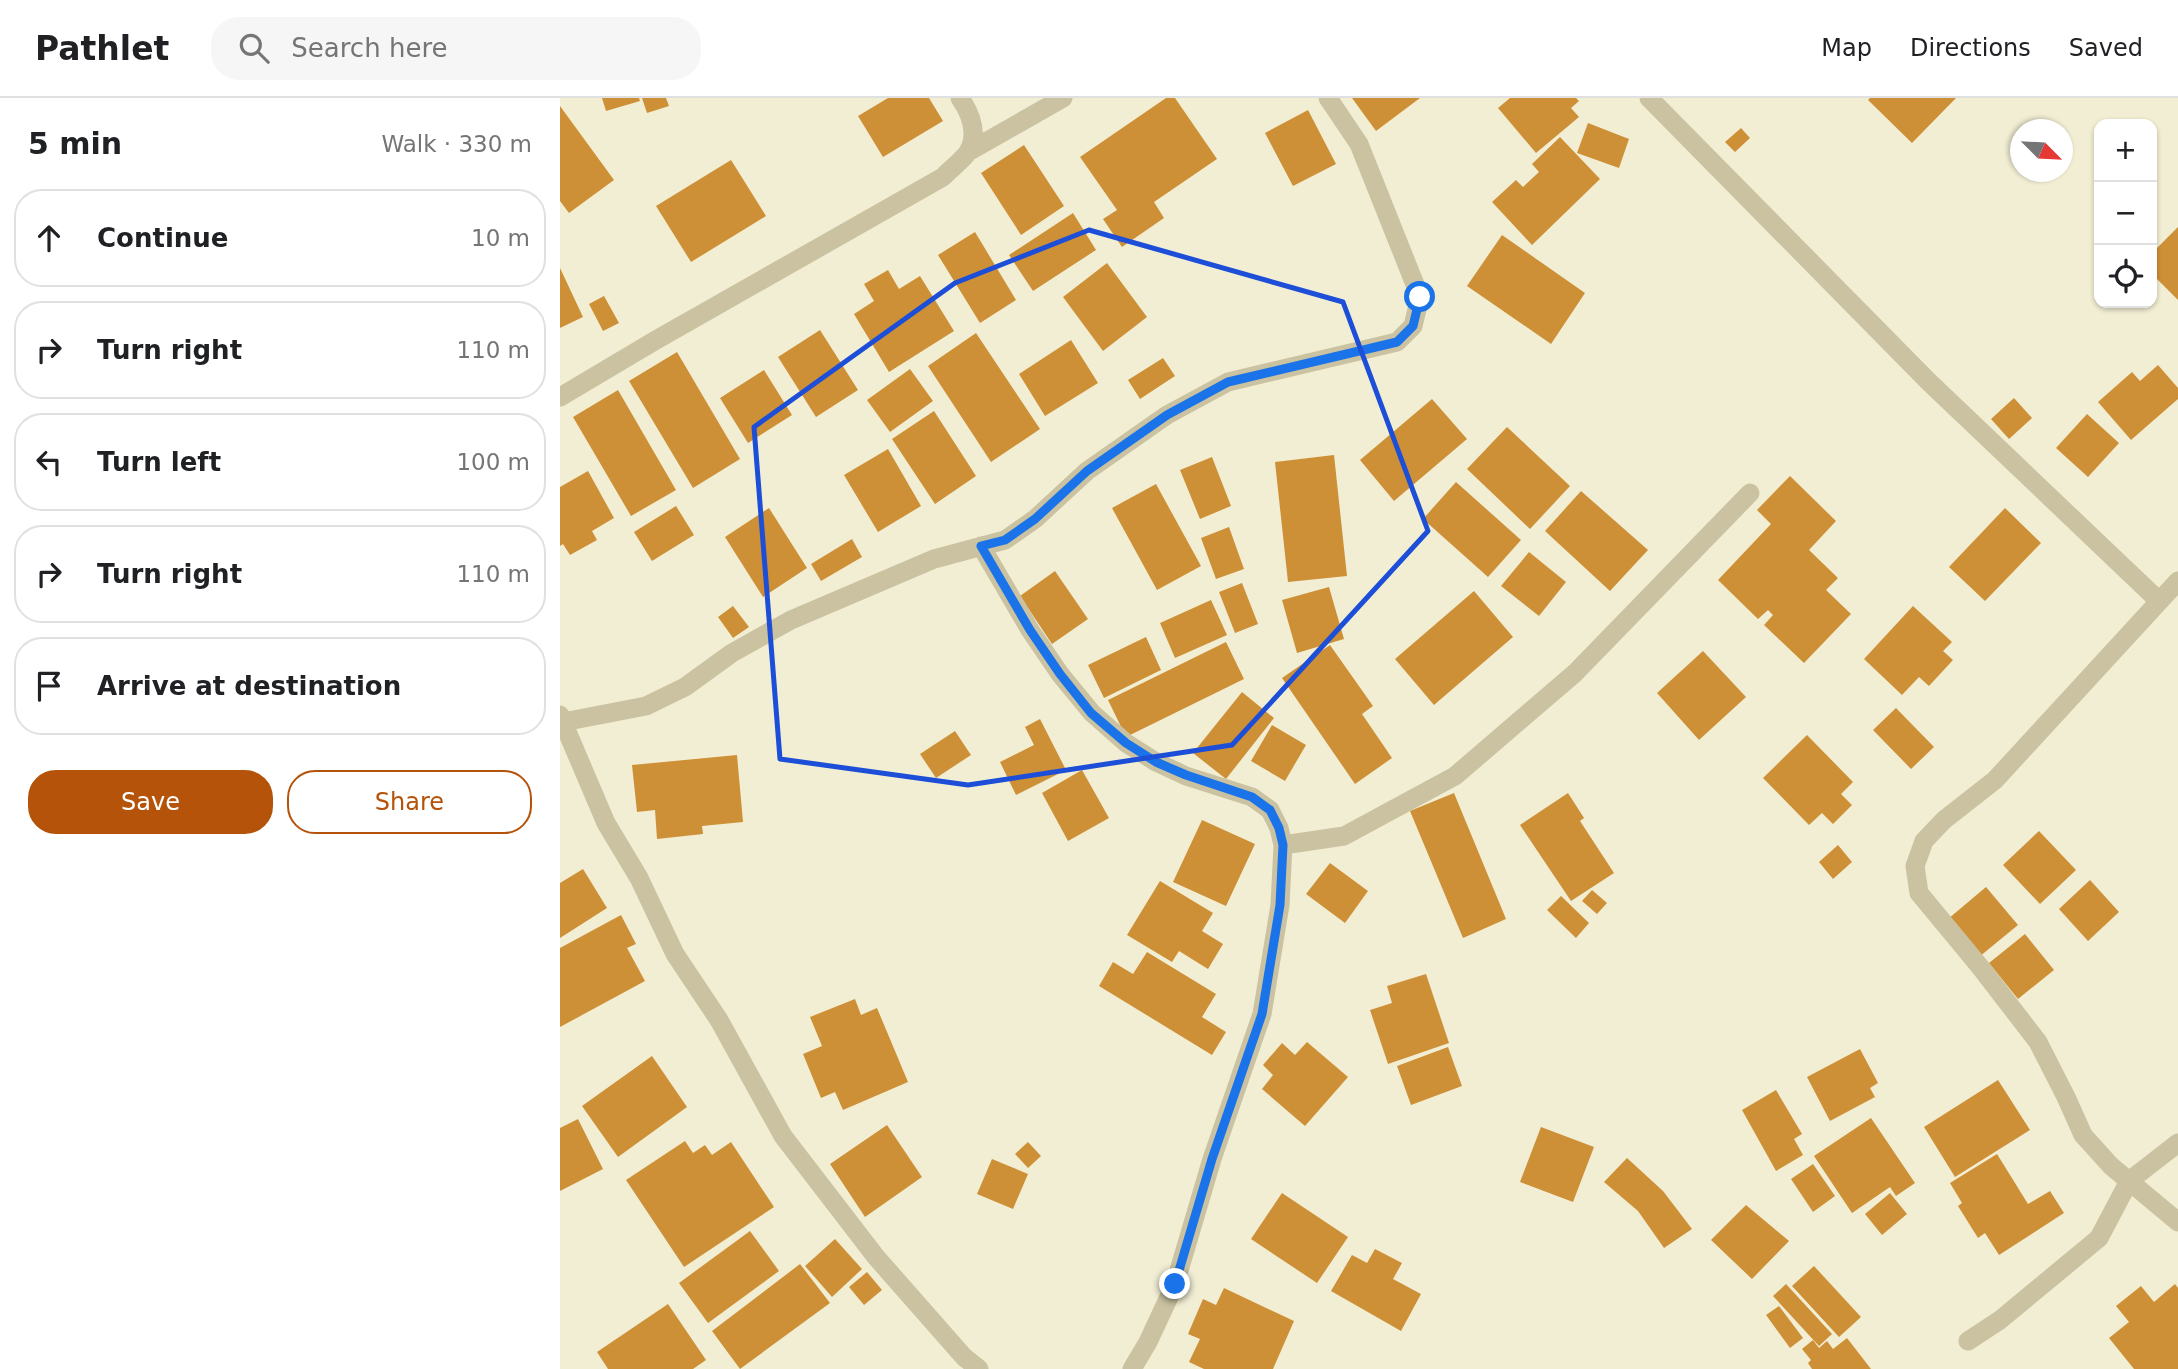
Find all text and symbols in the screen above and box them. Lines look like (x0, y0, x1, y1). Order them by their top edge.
search box (211, 17, 701, 80)
text: Pathlet (35, 29, 169, 68)
icon: search (235, 29, 273, 67)
text: Search here (291, 33, 448, 63)
text: Map (1821, 34, 1872, 62)
text: Directions (1910, 34, 2031, 62)
text: Saved (2069, 34, 2143, 62)
north arrow (2010, 119, 2073, 182)
map controls (2094, 119, 2157, 308)
button: + (2094, 119, 2157, 182)
text: 5 min (28, 126, 122, 161)
text: Walk · 330 m (381, 131, 532, 157)
button: − (2094, 182, 2157, 245)
icon: ahead (30, 219, 68, 257)
text: Continue (97, 223, 228, 253)
text: 10 m (471, 225, 530, 251)
button: locate (2094, 245, 2157, 308)
route start (1404, 281, 1435, 312)
icon: right (30, 331, 68, 369)
text: Turn right (97, 335, 242, 365)
text: 110 m (456, 337, 530, 363)
icon: left (30, 443, 68, 481)
text: Turn left (97, 447, 221, 477)
text: 100 m (456, 449, 530, 475)
icon: right (30, 555, 68, 593)
text: Turn right (97, 559, 242, 589)
text: 110 m (456, 561, 530, 587)
icon: arrive (30, 667, 68, 705)
text: Arrive at destination (97, 671, 401, 701)
button: Save (28, 770, 273, 834)
button: Share (287, 770, 532, 834)
route end (1159, 1268, 1190, 1299)

